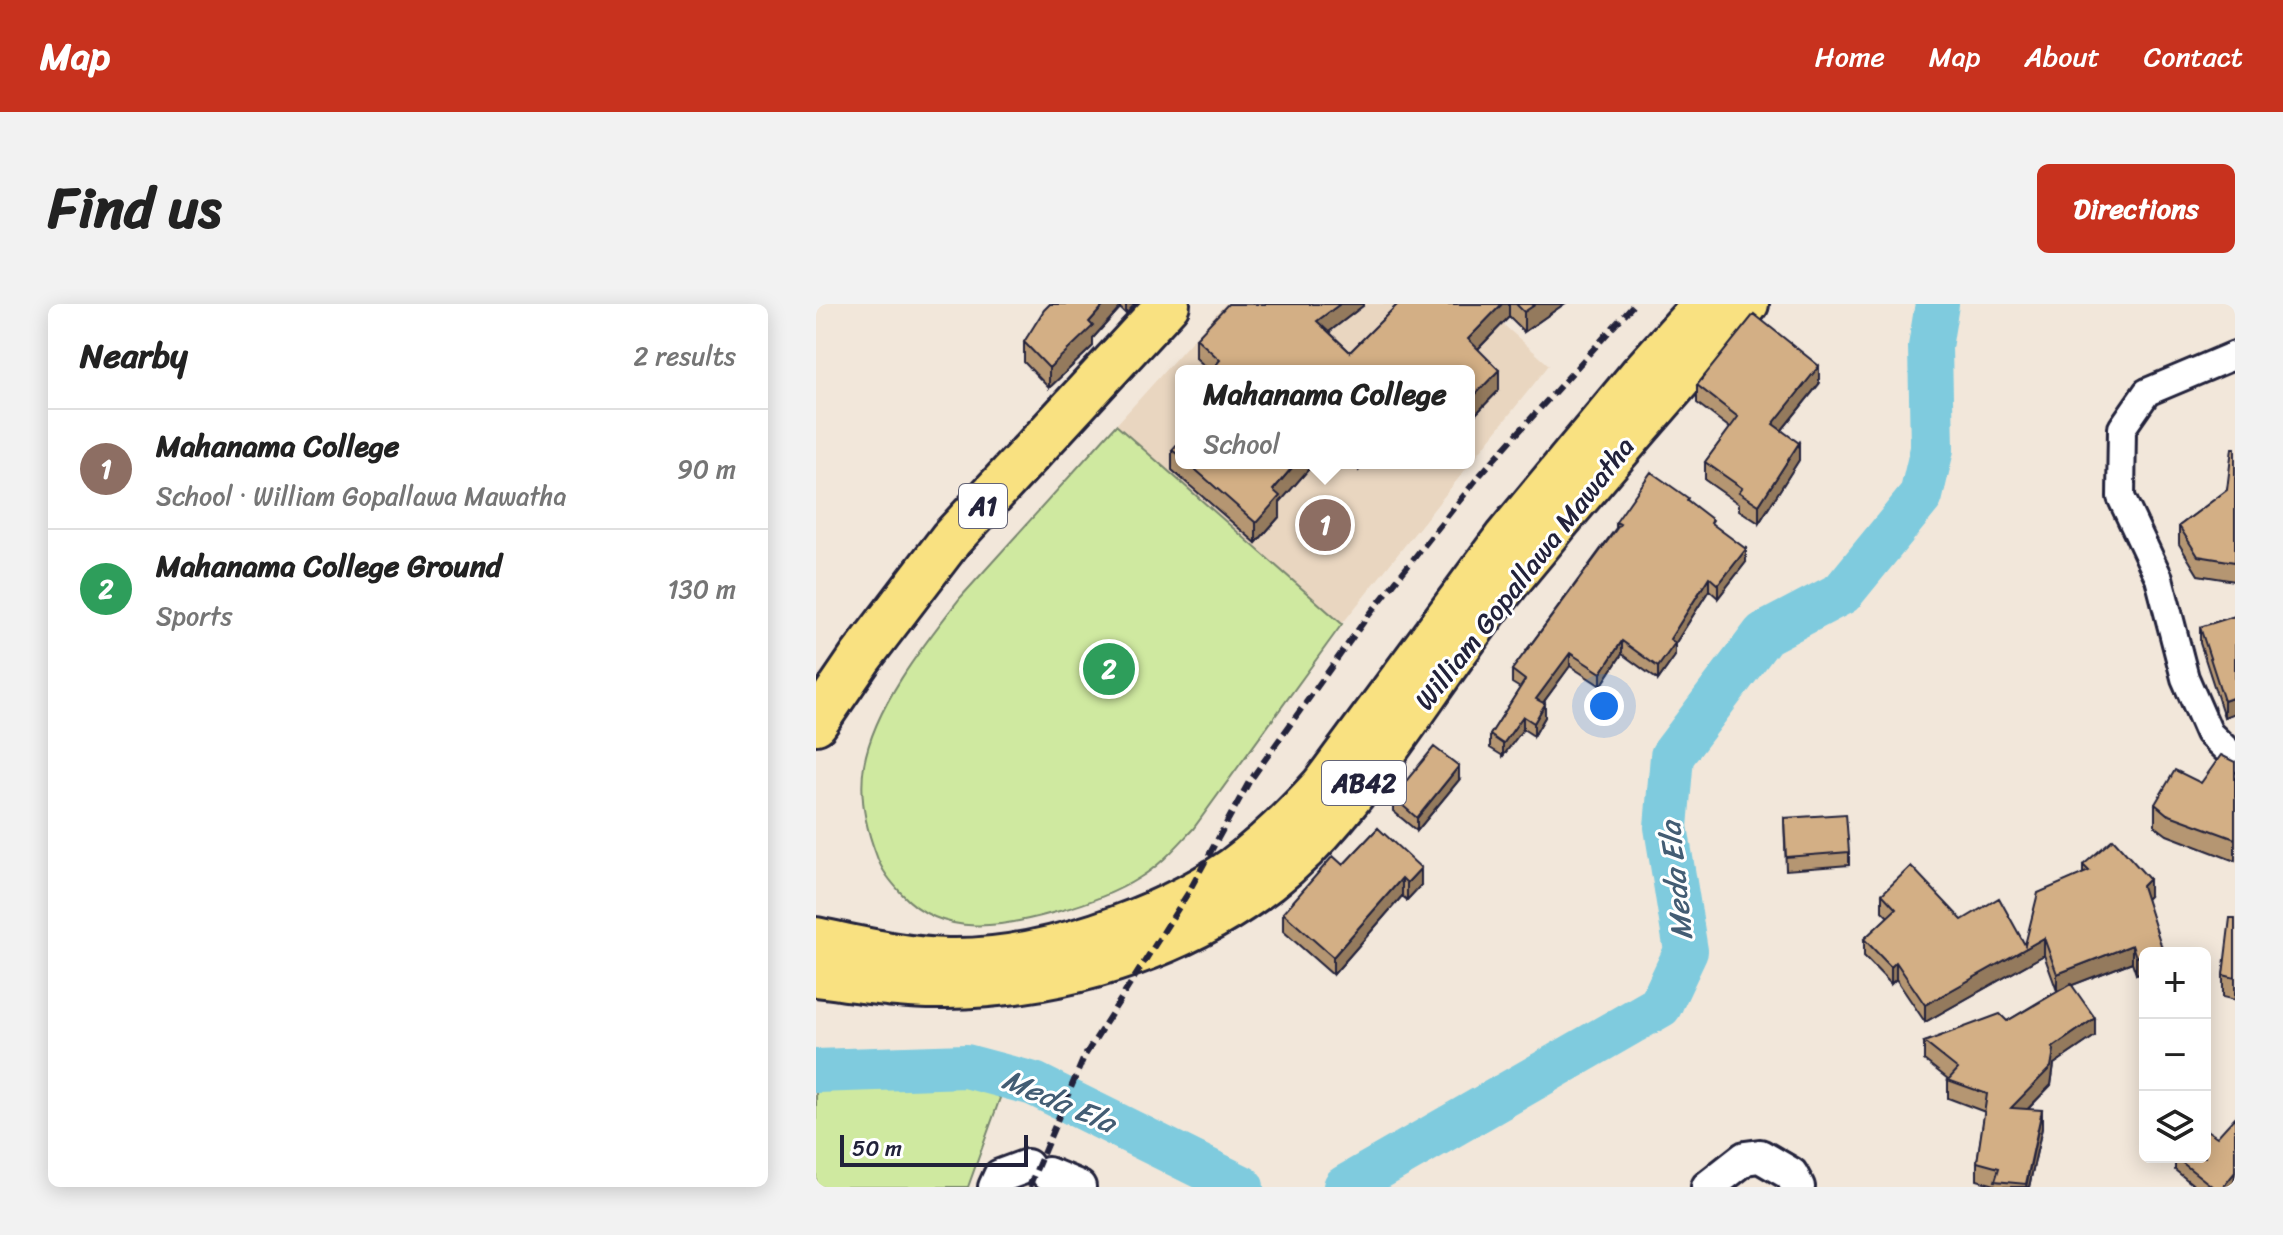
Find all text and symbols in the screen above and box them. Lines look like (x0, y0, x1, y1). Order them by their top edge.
text: Map (40, 23, 110, 90)
text: Home (1815, 32, 1885, 81)
text: Map (1929, 32, 1980, 81)
text: About (2024, 32, 2100, 81)
text: Contact (2144, 32, 2243, 81)
text: Find us (48, 159, 221, 258)
button: Directions (2037, 164, 2235, 253)
text: Nearby (80, 326, 188, 386)
text: 2 results (634, 333, 736, 379)
popup (1175, 365, 1475, 469)
text: Mahanama College (1203, 367, 1447, 421)
text: Mahanama College (156, 419, 400, 473)
text: School (1203, 421, 1280, 467)
street label: William Gopallawa Mawatha (1401, 425, 1648, 721)
text: 1 (100, 446, 112, 492)
text: 90 m (677, 446, 736, 492)
text: School · William Gopallawa Mawatha (156, 473, 567, 519)
road number: A1 (959, 484, 1007, 528)
pin: 1 (1299, 495, 1351, 555)
text: Mahanama College Ground (156, 539, 502, 593)
text: 2 (98, 566, 114, 612)
text: 130 m (667, 566, 736, 612)
text: Sports (156, 593, 232, 639)
pin: 2 (1083, 639, 1135, 699)
your location (1584, 686, 1624, 726)
road number: AB42 (1322, 761, 1406, 805)
water label: Meda Ela (1643, 816, 1709, 943)
map controls (2139, 947, 2211, 1163)
button: + (2139, 947, 2211, 1019)
button: − (2139, 1019, 2211, 1091)
water label: Meda Ela (994, 1053, 1127, 1150)
button: layers (2139, 1091, 2211, 1163)
text: 50 m (852, 1129, 902, 1168)
scale bar (840, 1131, 1028, 1167)

